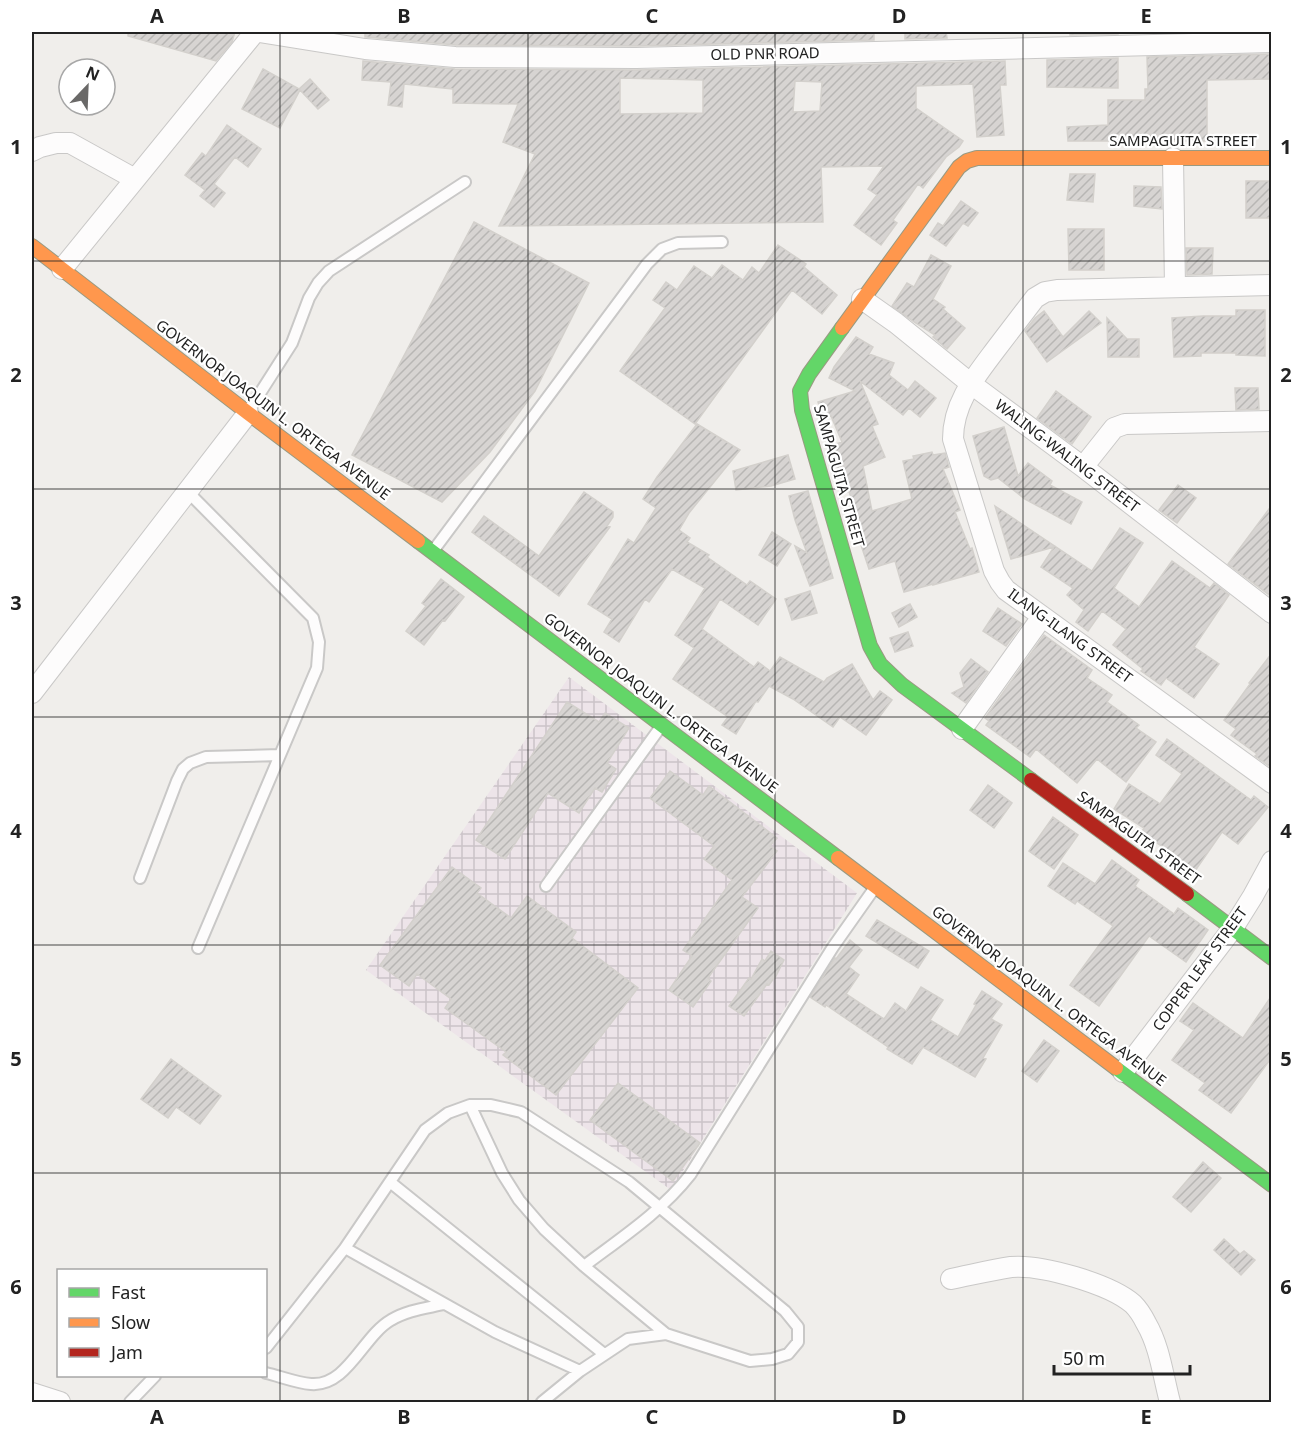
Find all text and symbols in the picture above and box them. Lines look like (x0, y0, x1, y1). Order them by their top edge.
text: A (150, 2, 164, 29)
text: B (397, 2, 411, 29)
text: C (646, 2, 659, 29)
text: D (892, 2, 906, 29)
text: E (1140, 2, 1152, 29)
street label: OLD PNR ROAD (710, 42, 820, 64)
north arrow (57, 57, 117, 117)
text: N (83, 61, 103, 86)
street label: SAMPAGUITA STREET (1109, 130, 1258, 150)
text: 1 (10, 133, 22, 160)
text: 1 (1280, 133, 1292, 160)
street label: GOVERNOR JOAQUIN L. ORTEGA AVENUE (152, 314, 395, 504)
text: 2 (10, 361, 22, 388)
text: 2 (1280, 361, 1292, 388)
street label: WALING-WALING STREET (991, 394, 1144, 517)
street label: SAMPAGUITA STREET (810, 402, 870, 550)
street label: ILANG-ILANG STREET (1004, 583, 1137, 688)
text: 3 (10, 589, 22, 616)
text: 3 (1280, 589, 1292, 616)
street label: GOVERNOR JOAQUIN L. ORTEGA AVENUE (540, 607, 783, 797)
street label: SAMPAGUITA STREET (1074, 786, 1206, 889)
text: 4 (10, 817, 22, 844)
text: 4 (1280, 817, 1292, 844)
street label: GOVERNOR JOAQUIN L. ORTEGA AVENUE (928, 900, 1171, 1090)
street label: COPPER LEAF STREET (1147, 902, 1251, 1035)
text: 5 (10, 1045, 22, 1072)
text: 5 (1280, 1045, 1292, 1072)
legend (57, 1269, 267, 1377)
text: 6 (10, 1273, 22, 1300)
text: 6 (1280, 1273, 1292, 1300)
text: Fast (111, 1280, 146, 1304)
text: Slow (111, 1310, 150, 1334)
scale bar (1054, 1338, 1190, 1376)
text: Jam (109, 1340, 143, 1364)
text: 50 m (1063, 1346, 1105, 1370)
text: A (150, 1403, 164, 1430)
text: B (397, 1403, 411, 1430)
text: C (646, 1403, 659, 1430)
text: D (892, 1403, 906, 1430)
text: E (1140, 1403, 1152, 1430)

